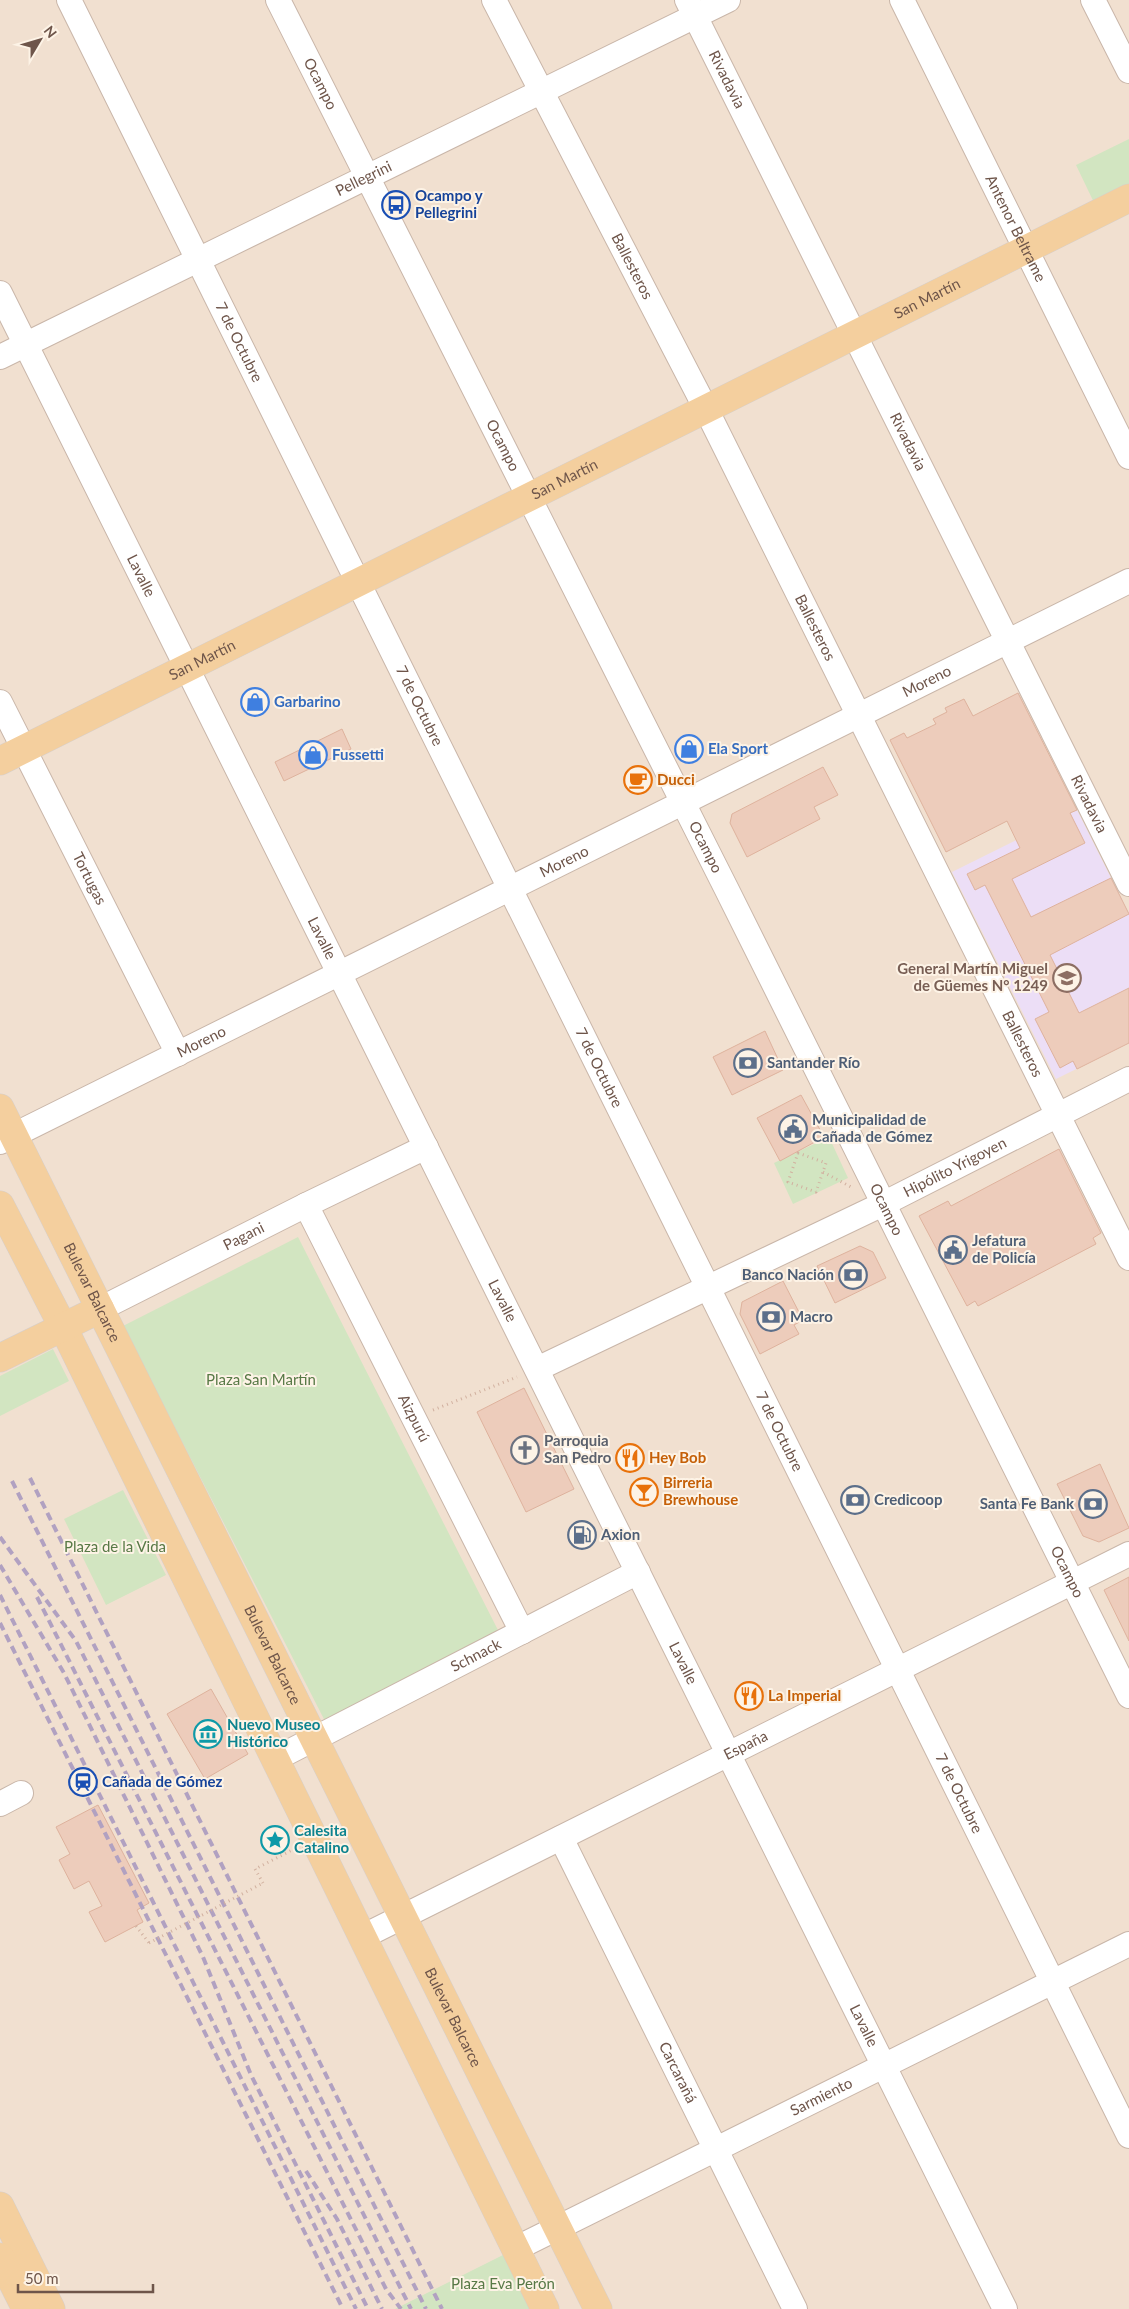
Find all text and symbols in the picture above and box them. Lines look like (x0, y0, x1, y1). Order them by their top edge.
north arrow (15, 15, 65, 65)
text: N (41, 22, 61, 41)
street label: Rivadavia (706, 47, 750, 111)
street label: Ocampo (301, 54, 342, 112)
street label: Pellegrini (332, 156, 394, 199)
street label: Antenor Beltrame (982, 172, 1050, 284)
place label: Ocampo y Pellegrini (415, 186, 483, 221)
bus stop icon: Ocampo y Pellegrini (381, 190, 411, 220)
street label: Ballesteros (608, 230, 658, 302)
street label: San Martín (890, 274, 963, 322)
street label: 7 de Octubre (212, 299, 267, 385)
street label: Rivadavia (887, 409, 931, 473)
street label: Ocampo (483, 416, 524, 474)
street label: San Martín (528, 454, 600, 503)
street label: Lavalle (124, 551, 160, 600)
street label: Ballesteros (792, 591, 840, 663)
street label: San Martín (166, 635, 238, 683)
street label: Moreno (899, 661, 954, 700)
street label: 7 de Octubre (393, 662, 448, 748)
shop icon: Garbarino (240, 687, 270, 717)
place label: Garbarino (274, 692, 341, 710)
shop icon: Ela Sport (674, 734, 704, 764)
place label: Ela Sport (708, 739, 768, 757)
shop icon: Fussetti (298, 740, 328, 770)
place label: Fussetti (332, 745, 384, 763)
cafe icon: Ducci (623, 765, 653, 795)
place label: Ducci (657, 770, 695, 788)
street label: Rivadavia (1068, 772, 1112, 836)
street label: Ocampo (686, 818, 727, 876)
street label: Moreno (536, 841, 591, 880)
street label: Tortugas (69, 849, 111, 908)
street label: Lavalle (304, 914, 341, 962)
place label: General Martín Miguel de Güemes N° 1249 (897, 959, 1048, 994)
school or university icon: General Martín Miguel de Güemes N° 1249 (1052, 963, 1082, 993)
street label: Ballesteros (999, 1007, 1047, 1080)
street label: Moreno (174, 1021, 228, 1061)
street label: 7 de Octubre (572, 1024, 627, 1110)
bank icon: Santander Río (733, 1048, 763, 1078)
place label: Santander Río (767, 1053, 861, 1071)
place label: Municipalidad de Cañada de Gómez (812, 1110, 933, 1145)
public building icon: Municipalidad de Cañada de Gómez (778, 1114, 808, 1144)
street label: Hipólito Yrigoyen (900, 1133, 1009, 1200)
street label: Ocampo (867, 1180, 908, 1238)
street label: Pagani (220, 1218, 267, 1253)
place label: Jefatura de Policía (972, 1231, 1036, 1266)
public building icon: Jefatura de Policía (938, 1235, 968, 1265)
street label: Bulevar Balcarce (60, 1239, 125, 1345)
bank icon: Banco Nación (838, 1260, 868, 1290)
place label: Banco Nación (742, 1265, 834, 1283)
street label: Lavalle (485, 1276, 521, 1325)
bank icon: Macro (756, 1302, 786, 1332)
place label: Macro (790, 1307, 833, 1325)
park label: Plaza San Martín (206, 1370, 316, 1388)
street label: 7 de Octubre (753, 1388, 808, 1474)
street label: Aizpurú (395, 1391, 434, 1445)
place label: Parroquia San Pedro (544, 1431, 612, 1466)
church icon: Parroquia San Pedro (510, 1435, 540, 1465)
restaurant icon: Hey Bob (615, 1443, 645, 1473)
place label: Hey Bob (649, 1448, 706, 1466)
place label: Birreria Brewhouse (663, 1473, 738, 1508)
bar icon: Birreria Brewhouse (629, 1477, 659, 1507)
bank icon: Credicoop (840, 1485, 870, 1515)
bank icon: Santa Fe Bank (1078, 1489, 1108, 1519)
place label: Credicoop (874, 1490, 942, 1508)
place label: Santa Fe Bank (980, 1494, 1075, 1512)
fuel station icon: Axion (567, 1520, 597, 1550)
place label: Axion (600, 1525, 640, 1543)
park label: Plaza de la Vida (64, 1537, 166, 1555)
street label: Ocampo (1048, 1543, 1089, 1601)
street label: Bulevar Balcarce (241, 1602, 306, 1707)
street label: Schnack (447, 1634, 504, 1675)
street label: Lavalle (666, 1639, 702, 1687)
restaurant icon: La Imperial (734, 1681, 764, 1711)
place label: La Imperial (768, 1686, 841, 1704)
place label: Nuevo Museo Histórico (227, 1715, 321, 1750)
museum icon: Nuevo Museo Histórico (193, 1719, 223, 1749)
street label: España (720, 1726, 770, 1763)
street label: 7 de Octubre (932, 1750, 987, 1836)
station icon: Cañada de Gómez (68, 1767, 98, 1797)
place label: Cañada de Gómez (102, 1772, 223, 1790)
place label: Calesita Catalino (294, 1821, 350, 1856)
place icon: Calesita Catalino (260, 1825, 290, 1855)
street label: Bulevar Balcarce (421, 1964, 486, 2070)
street label: Lavalle (847, 2001, 883, 2049)
street label: Carcarañá (656, 2039, 701, 2106)
street label: Sarmiento (787, 2073, 855, 2119)
scale bar (18, 2262, 152, 2294)
text: 50 m (25, 2269, 59, 2287)
park label: Plaza Eva Perón (451, 2274, 555, 2292)

